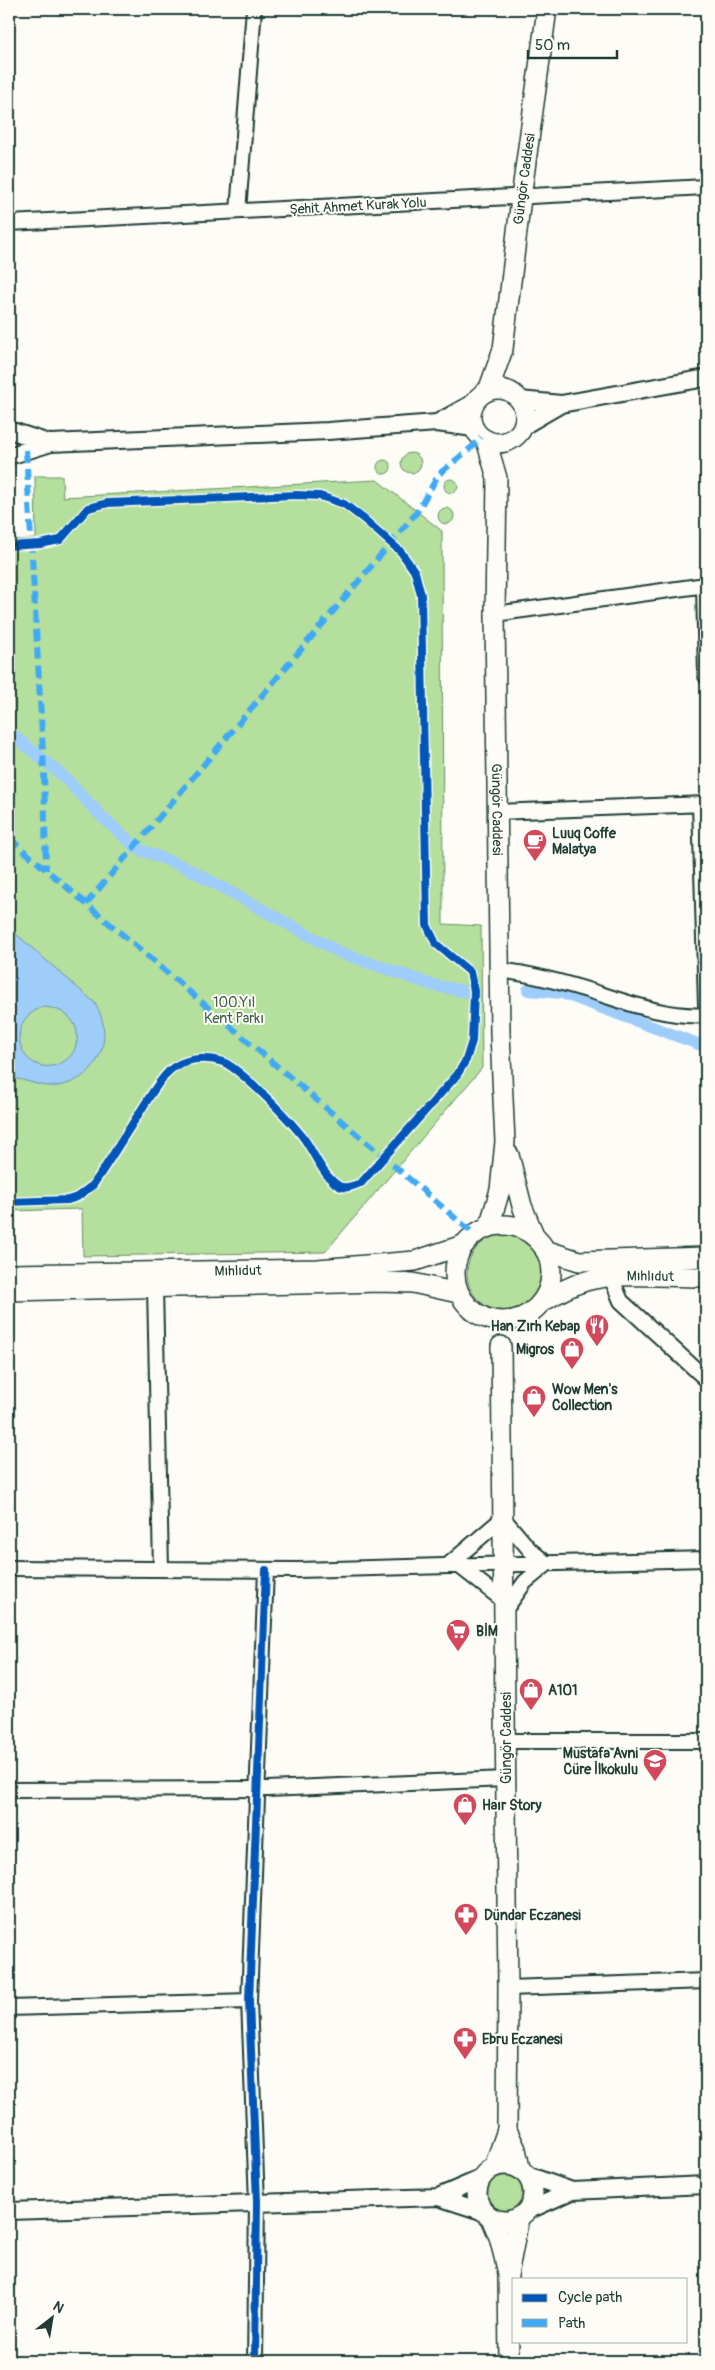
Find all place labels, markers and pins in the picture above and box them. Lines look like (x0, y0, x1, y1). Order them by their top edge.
place label: Luuq Coffe Malatya (552, 825, 617, 858)
cafe icon: Luuq Coffe Malatya (522, 828, 548, 862)
restaurant icon: Han Zırh Kebap (584, 1313, 610, 1347)
place label: Han Zırh Kebap (491, 1318, 580, 1335)
shop icon: Migros (559, 1336, 585, 1370)
place label: Migros (516, 1341, 555, 1358)
place label: Wow Men's Collection (552, 1381, 618, 1414)
shop icon: Wow Men's Collection (521, 1384, 547, 1418)
supermarket icon: BİM (445, 1618, 471, 1652)
place label: BİM (476, 1622, 498, 1640)
shop icon: A101 (518, 1677, 544, 1711)
place label: A101 (548, 1682, 578, 1699)
place label: Mustafa Avni Cüre İlkokulu (563, 1745, 639, 1778)
school or university icon: Mustafa Avni Cüre İlkokulu (642, 1748, 668, 1782)
shop icon: Haır Story (452, 1792, 478, 1826)
place label: Haır Story (482, 1797, 541, 1814)
pharmacy icon: Dündar Eczanesi (453, 1902, 479, 1936)
place label: Dündar Eczanesi (484, 1907, 581, 1924)
pharmacy icon: Ebru Eczanesi (452, 2026, 478, 2060)
place label: Ebru Eczanesi (482, 2031, 563, 2048)

